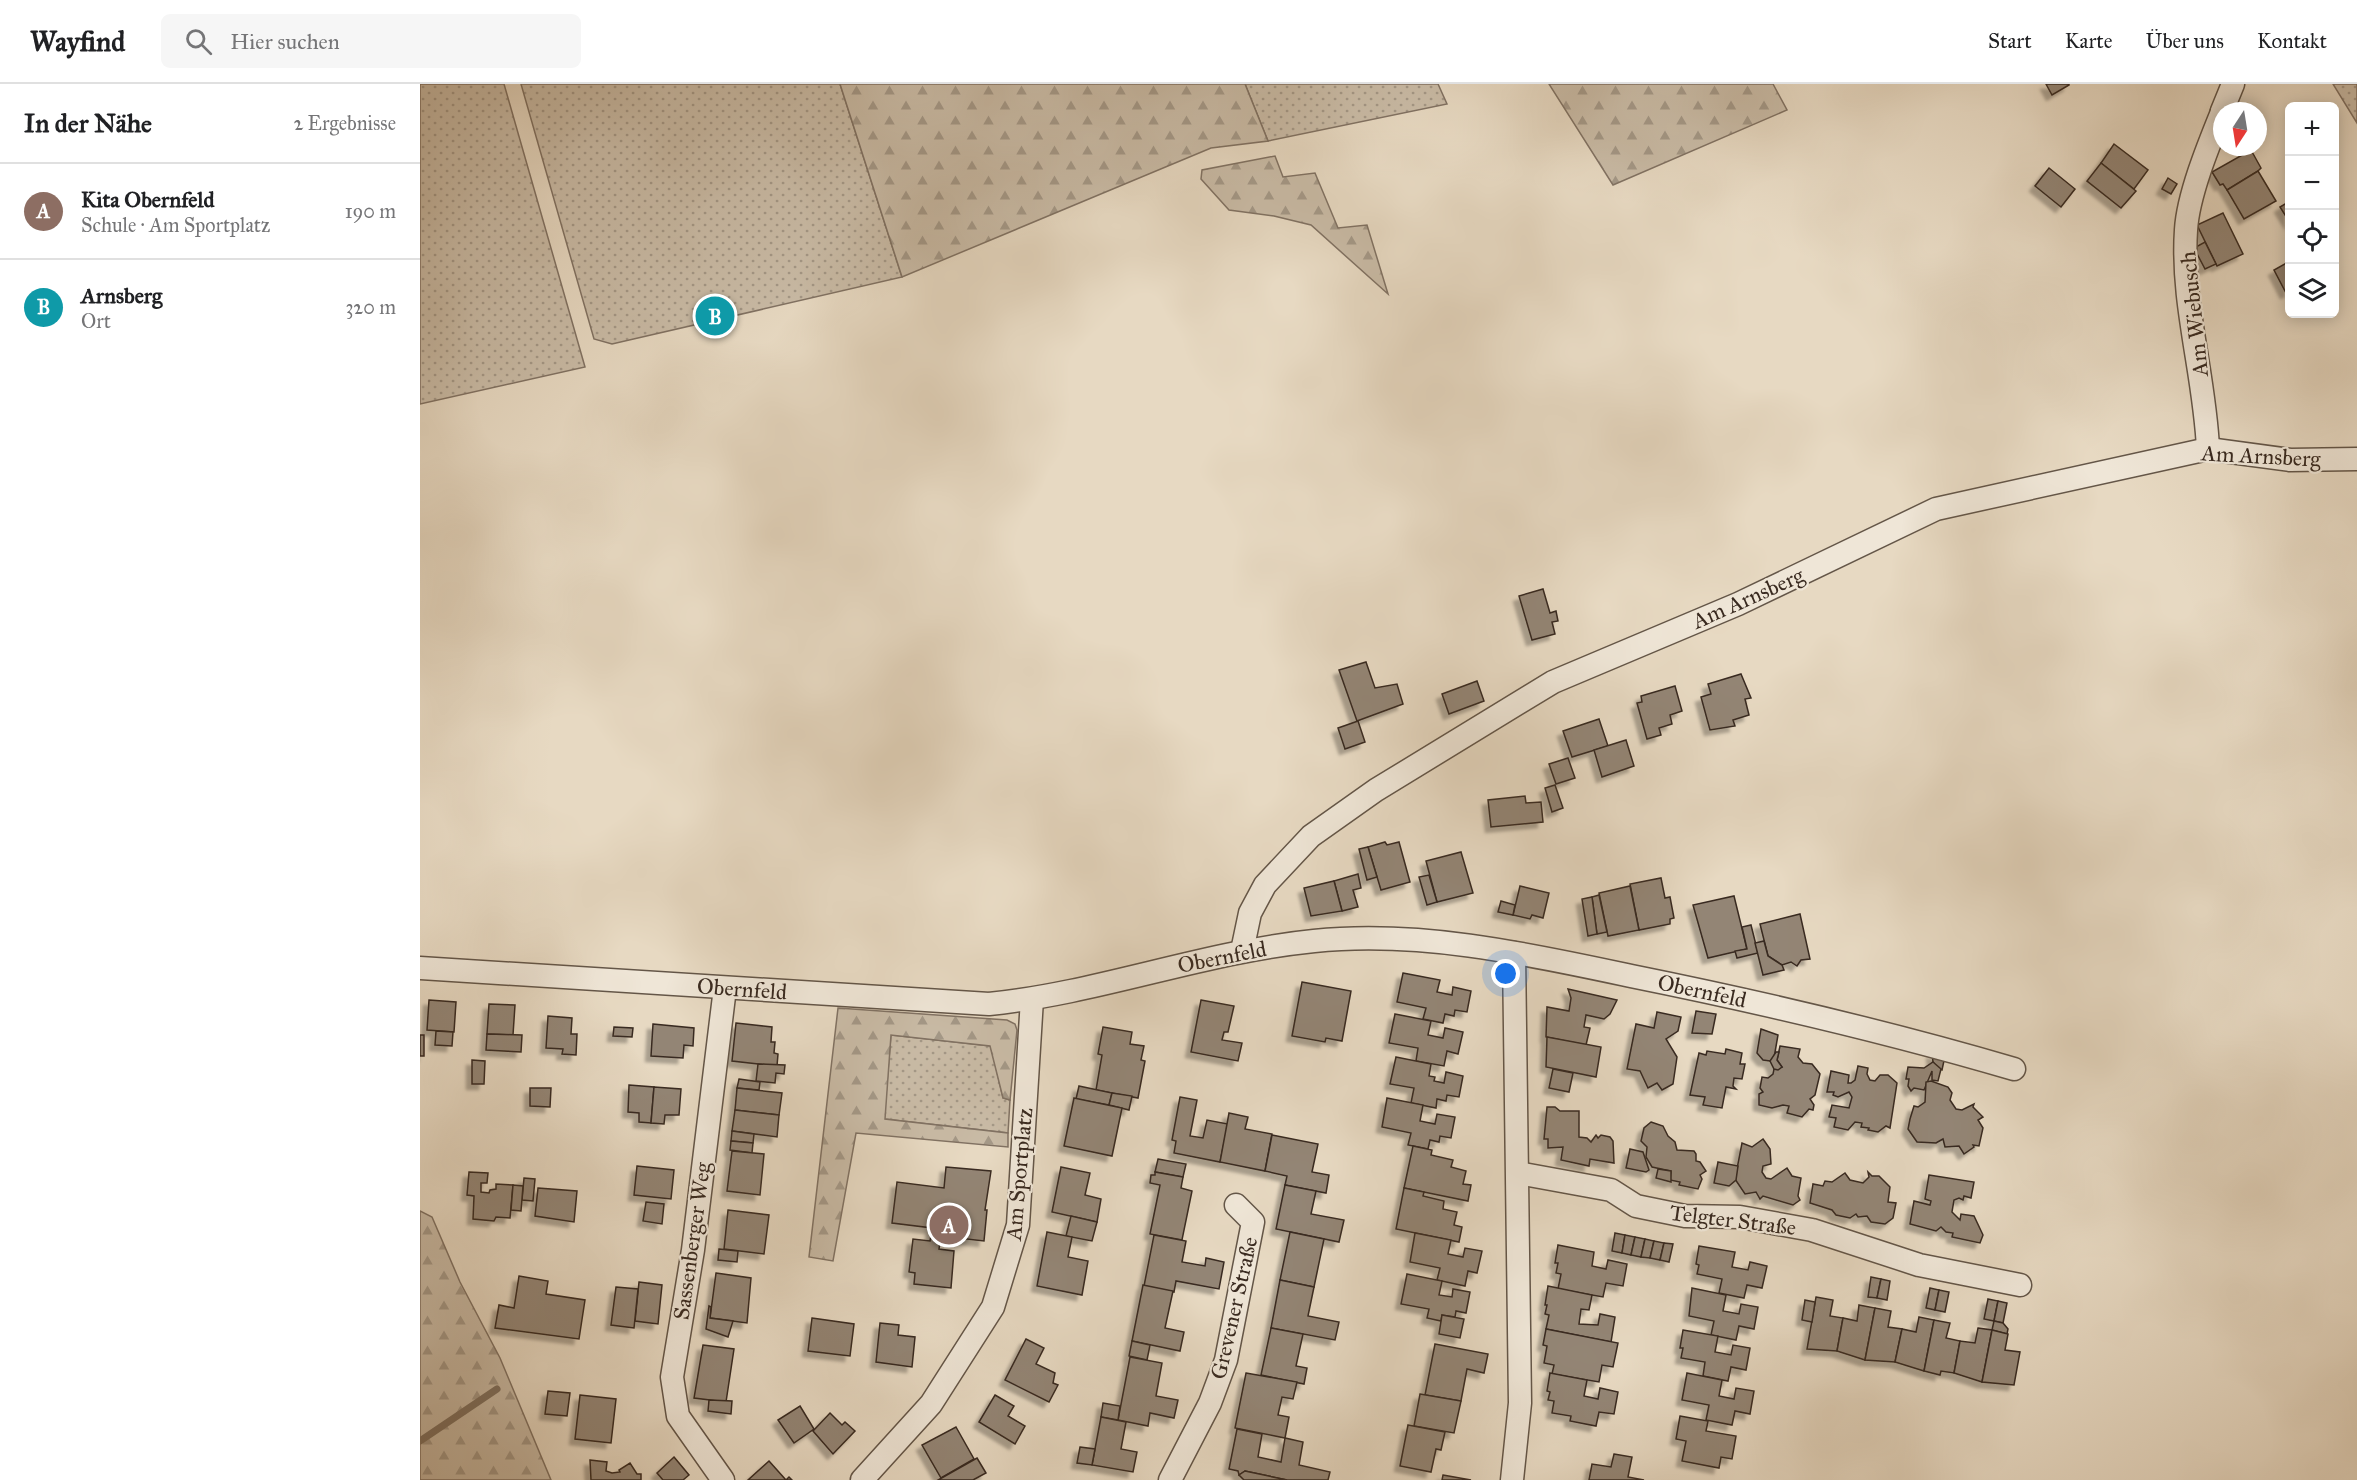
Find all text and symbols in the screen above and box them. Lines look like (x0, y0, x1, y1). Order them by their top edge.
search box (161, 14, 581, 68)
text: Wayfind (30, 24, 125, 59)
icon: search (182, 25, 215, 58)
text: Hier suchen (230, 28, 340, 55)
text: Start (1988, 28, 2032, 54)
text: Karte (2065, 28, 2113, 54)
text: Über uns (2146, 28, 2224, 54)
text: Kontakt (2257, 28, 2327, 54)
north arrow (2213, 102, 2267, 156)
map controls (2285, 102, 2339, 318)
button: + (2285, 102, 2339, 156)
text: In der Nähe (24, 107, 152, 139)
text: 2 Ergebnisse (293, 111, 396, 135)
button: − (2285, 156, 2339, 210)
text: Kita Obernfeld (81, 186, 214, 213)
text: A (37, 199, 50, 223)
text: 190 m (345, 199, 396, 223)
button: locate (2285, 210, 2339, 264)
text: Schule · Am Sportplatz (81, 213, 270, 237)
street label: Am Wiebusch (2174, 250, 2214, 379)
button: layers (2285, 264, 2339, 318)
text: Arnsberg (81, 282, 162, 309)
pin: B (696, 294, 734, 338)
text: B (37, 295, 50, 319)
text: 320 m (345, 295, 396, 319)
text: Ort (81, 309, 111, 333)
street label: Am Arnsberg (2200, 439, 2322, 473)
street label: Am Arnsberg (1687, 561, 1809, 635)
street label: Obernfeld (1175, 935, 1269, 979)
your location (1491, 959, 1520, 988)
street label: Obernfeld (1655, 968, 1749, 1014)
street label: Obernfeld (696, 972, 788, 1006)
street label: Am Sportplatz (1000, 1107, 1038, 1242)
street label: Sassenberger Weg (668, 1160, 717, 1322)
street label: Telgter Straße (1668, 1199, 1798, 1241)
pin: A (930, 1202, 968, 1248)
street label: Grevener Straße (1205, 1234, 1263, 1382)

